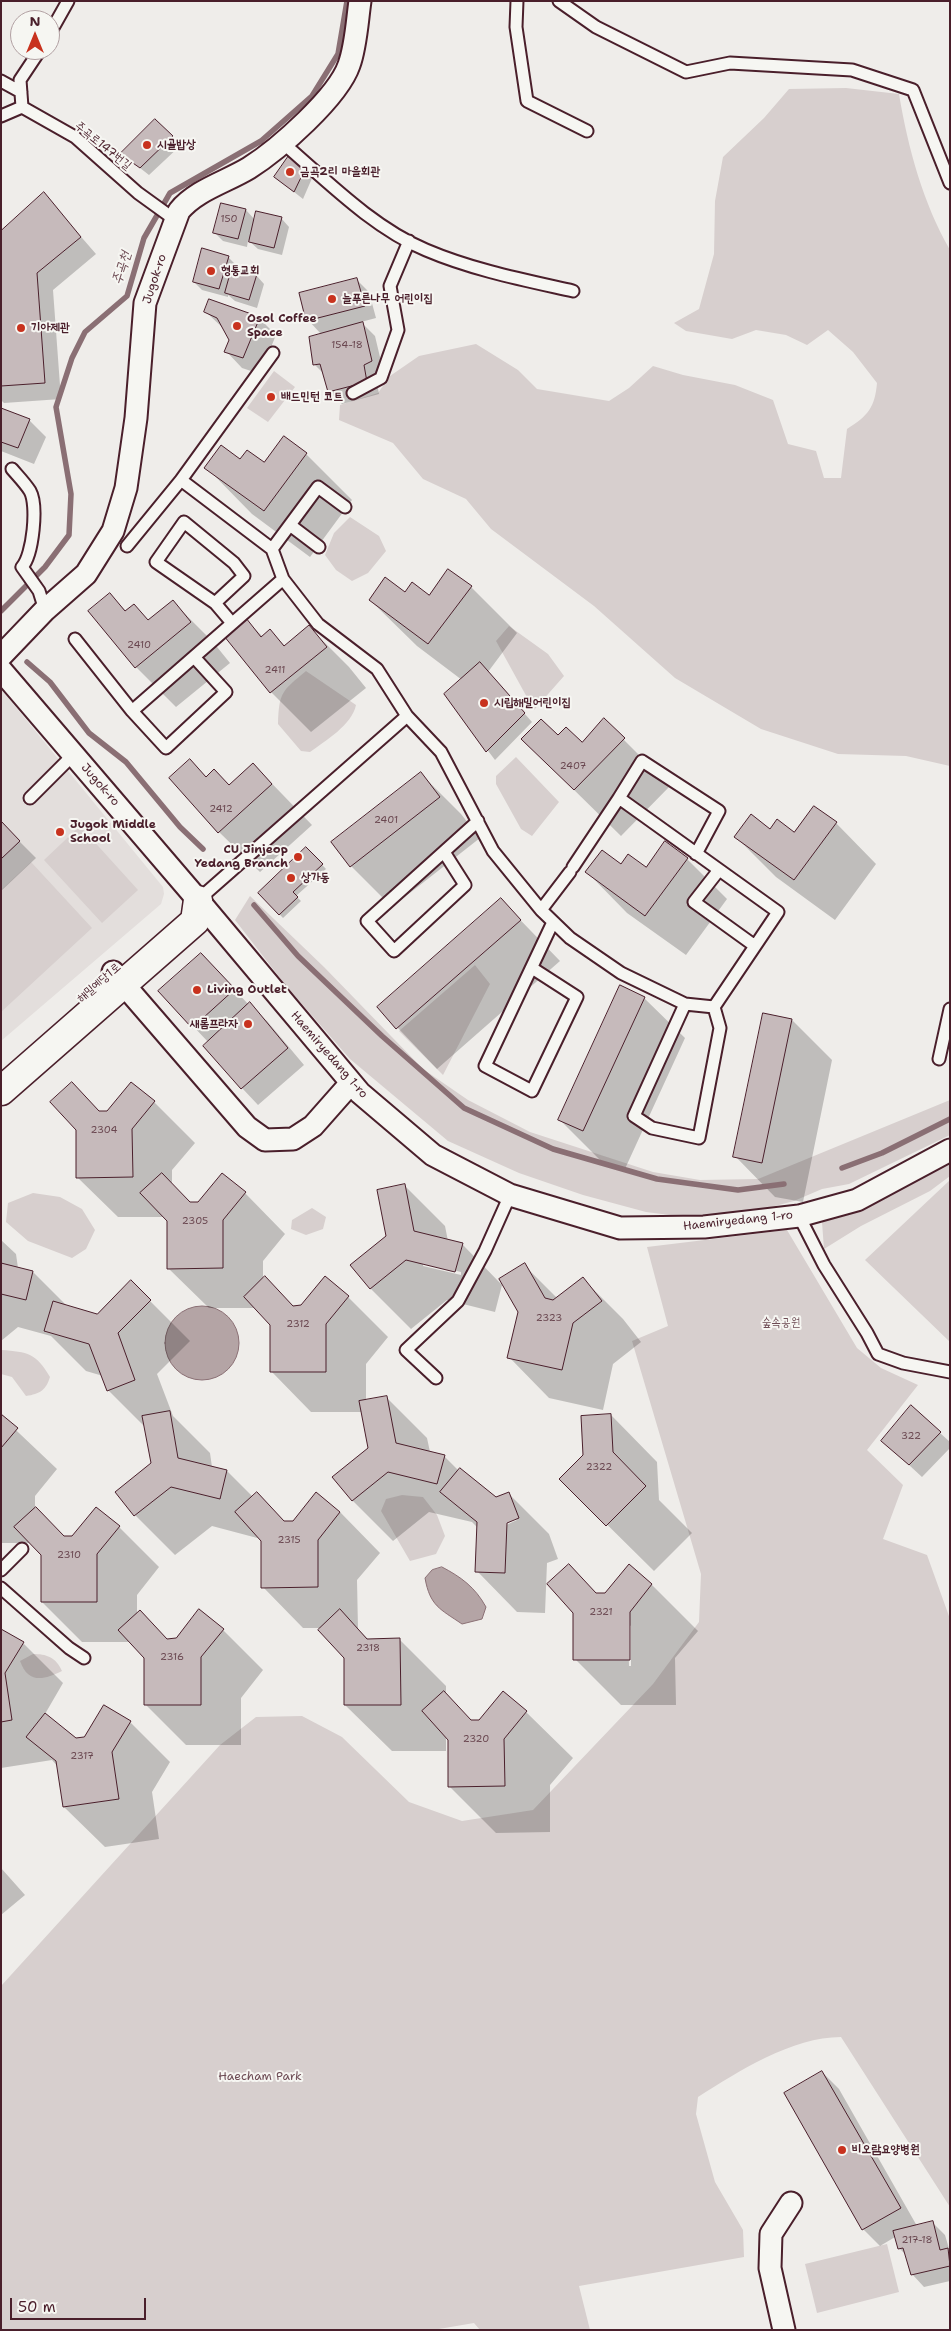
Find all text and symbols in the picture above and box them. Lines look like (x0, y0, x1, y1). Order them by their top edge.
north arrow (10, 10, 60, 60)
text: N (29, 12, 41, 30)
street label: 주곡로147번길 (72, 119, 134, 173)
place label: 시골밥상 (157, 138, 196, 152)
marker: 시골밥상 (141, 139, 153, 151)
place label: 금곡2리 마을회관 (300, 165, 380, 179)
marker: 금곡2리 마을회관 (284, 166, 296, 178)
house number: 150 (220, 213, 238, 225)
water label: 주곡천 (109, 249, 135, 287)
street label: Jugok-ro (140, 252, 170, 306)
place label: 형통교회 (221, 264, 260, 278)
marker: 형통교회 (205, 265, 217, 277)
place label: 늘푸른나무 어린이집 (342, 292, 433, 306)
marker: 늘푸른나무 어린이집 (326, 293, 338, 305)
place label: Osol Coffee Space (247, 312, 317, 340)
marker: Osol Coffee Space (231, 320, 243, 332)
place label: 기아제관 (31, 321, 70, 335)
marker: 기아제관 (15, 322, 27, 334)
house number: 154-18 (331, 339, 363, 351)
place label: 배드민턴 코트 (281, 390, 343, 404)
marker: 배드민턴 코트 (265, 391, 277, 403)
house number: 2410 (127, 639, 151, 651)
house number: 2411 (265, 664, 285, 676)
place label: 시립해밀어린이집 (494, 696, 571, 710)
marker: 시립해밀어린이집 (478, 697, 490, 709)
house number: 2407 (560, 760, 586, 772)
street label: Jugok-ro (78, 761, 122, 809)
house number: 2412 (209, 803, 233, 815)
house number: 2401 (374, 814, 398, 826)
place label: Jugok Middle School (70, 818, 156, 846)
marker: Jugok Middle School (54, 826, 66, 838)
place label: CU Jinjeop Yedang Branch (194, 843, 288, 871)
marker: CU Jinjeop Yedang Branch (292, 851, 304, 863)
place label: 상가동 (301, 871, 330, 885)
marker: 상가동 (285, 872, 297, 884)
street label: 해밀예당1로 (74, 960, 124, 1006)
place label: Living Outlet (207, 983, 287, 997)
marker: Living Outlet (191, 984, 203, 996)
street label: Haemiryedang 1-ro (287, 1009, 371, 1101)
place label: 새롬프라자 (190, 1017, 238, 1031)
marker: 새롬프라자 (242, 1018, 254, 1030)
house number: 2304 (91, 1124, 117, 1136)
street label: Haemiryedang 1-ro (682, 1208, 794, 1234)
house number: 2305 (182, 1215, 208, 1227)
house number: 2323 (536, 1312, 562, 1324)
park label: 숲속공원 (762, 1316, 800, 1330)
house number: 2312 (286, 1318, 310, 1330)
house number: 322 (901, 1430, 921, 1442)
house number: 2322 (586, 1461, 612, 1473)
house number: 2315 (277, 1534, 301, 1546)
house number: 2310 (57, 1549, 81, 1561)
house number: 2321 (589, 1606, 613, 1618)
house number: 2318 (356, 1642, 380, 1654)
house number: 2316 (160, 1651, 184, 1663)
house number: 2320 (463, 1733, 489, 1745)
house number: 2317 (70, 1750, 94, 1762)
park label: Haecham Park (218, 2070, 302, 2084)
place label: 비오람요양병원 (852, 2143, 920, 2157)
marker: 비오람요양병원 (836, 2144, 848, 2156)
house number: 217-18 (901, 2234, 933, 2246)
scale bar (12, 2288, 149, 2320)
text: 50 m (18, 2297, 56, 2317)

